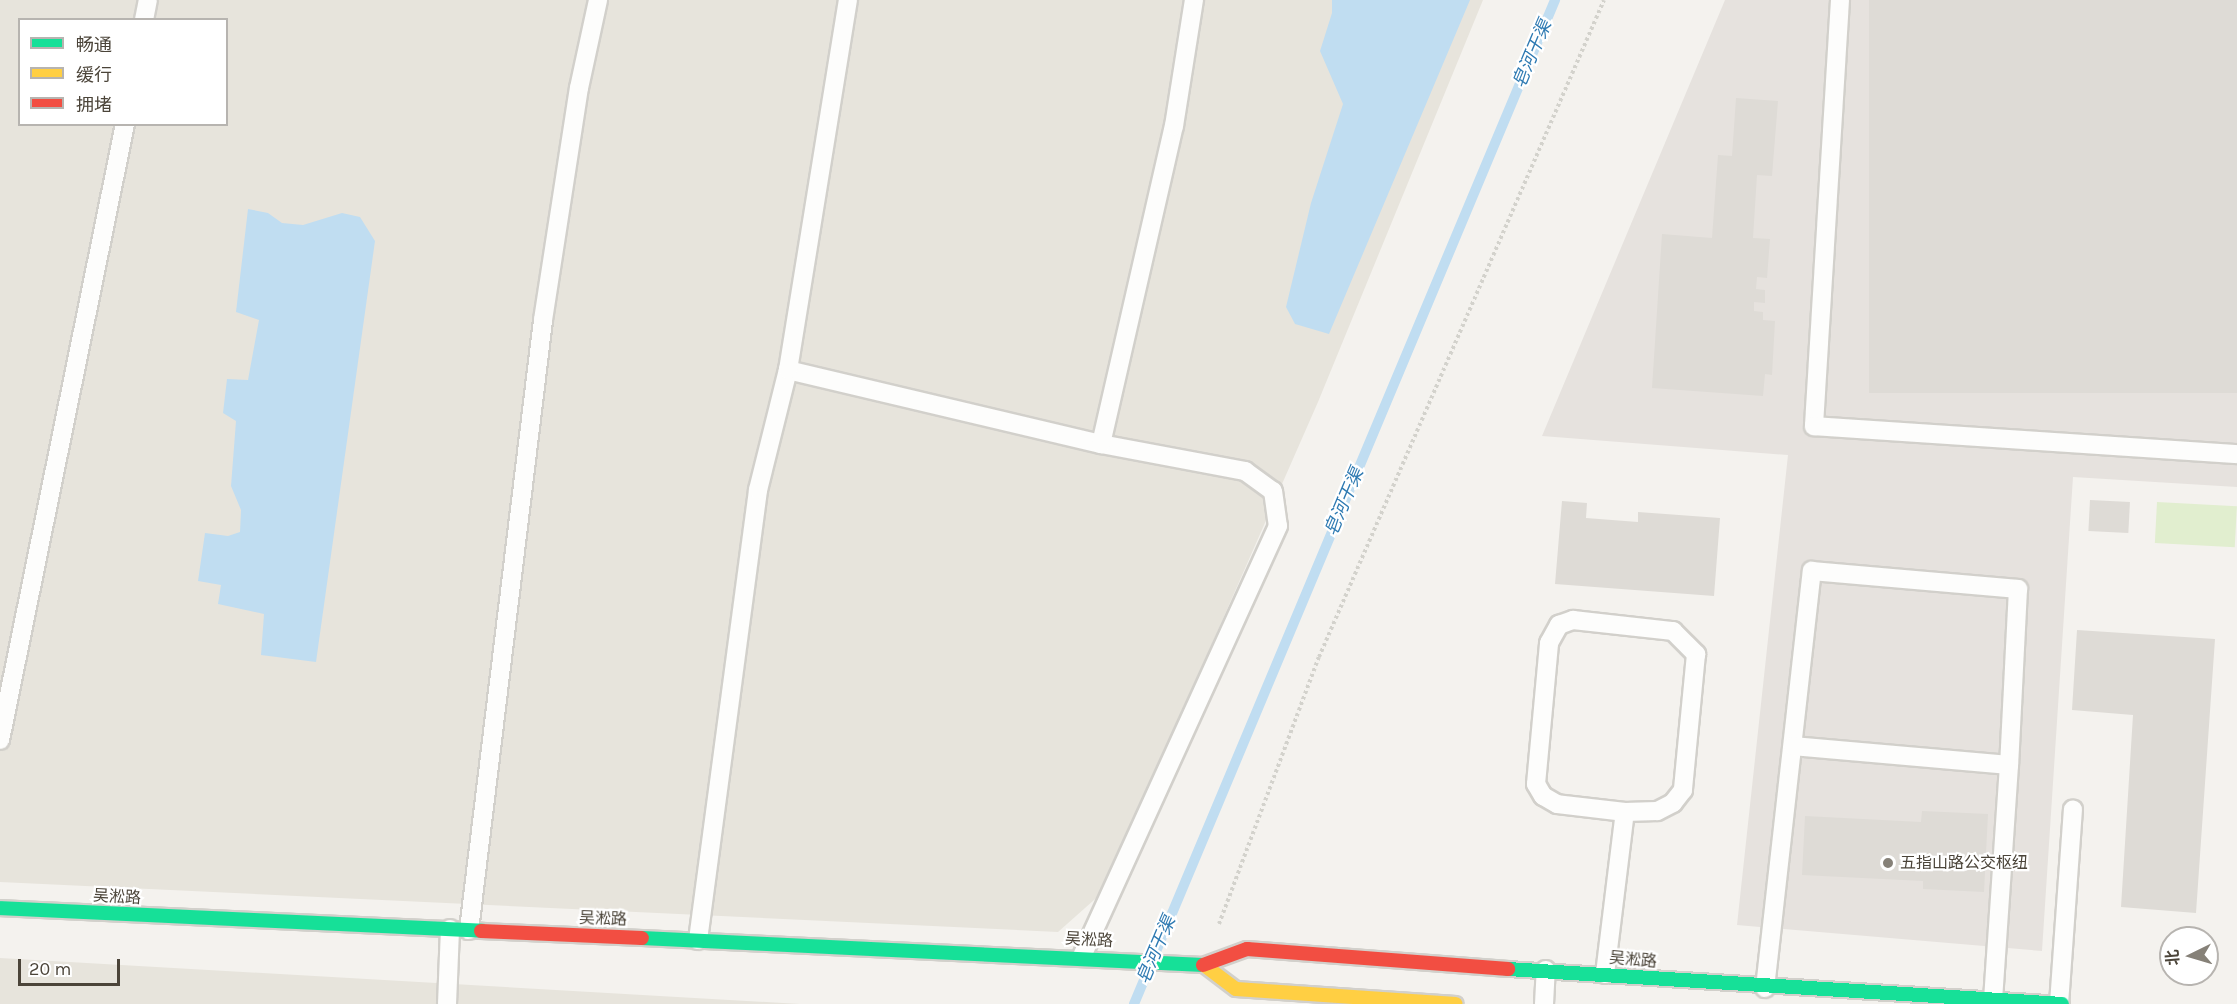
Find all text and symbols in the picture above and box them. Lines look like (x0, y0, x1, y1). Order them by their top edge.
water label: 皂河干渠 (1508, 17, 1556, 91)
legend (18, 18, 228, 126)
text: 畅通 (76, 34, 112, 56)
text: 缓行 (76, 64, 112, 86)
text: 拥堵 (76, 94, 112, 116)
water label: 皂河干渠 (1320, 465, 1368, 539)
place label: 五指山路公交枢纽 (1900, 853, 2028, 873)
marker: 五指山路公交枢纽 (1881, 856, 1895, 870)
street label: 吴淞路 (93, 886, 141, 908)
street label: 吴淞路 (579, 909, 627, 929)
water label: 皂河干渠 (1132, 913, 1180, 987)
north arrow (2159, 926, 2219, 986)
street label: 吴淞路 (1065, 929, 1113, 951)
scale bar (21, 947, 123, 985)
street label: 吴淞路 (1608, 948, 1658, 972)
text: 北 (2162, 949, 2183, 966)
text: 20 m (29, 958, 71, 980)

